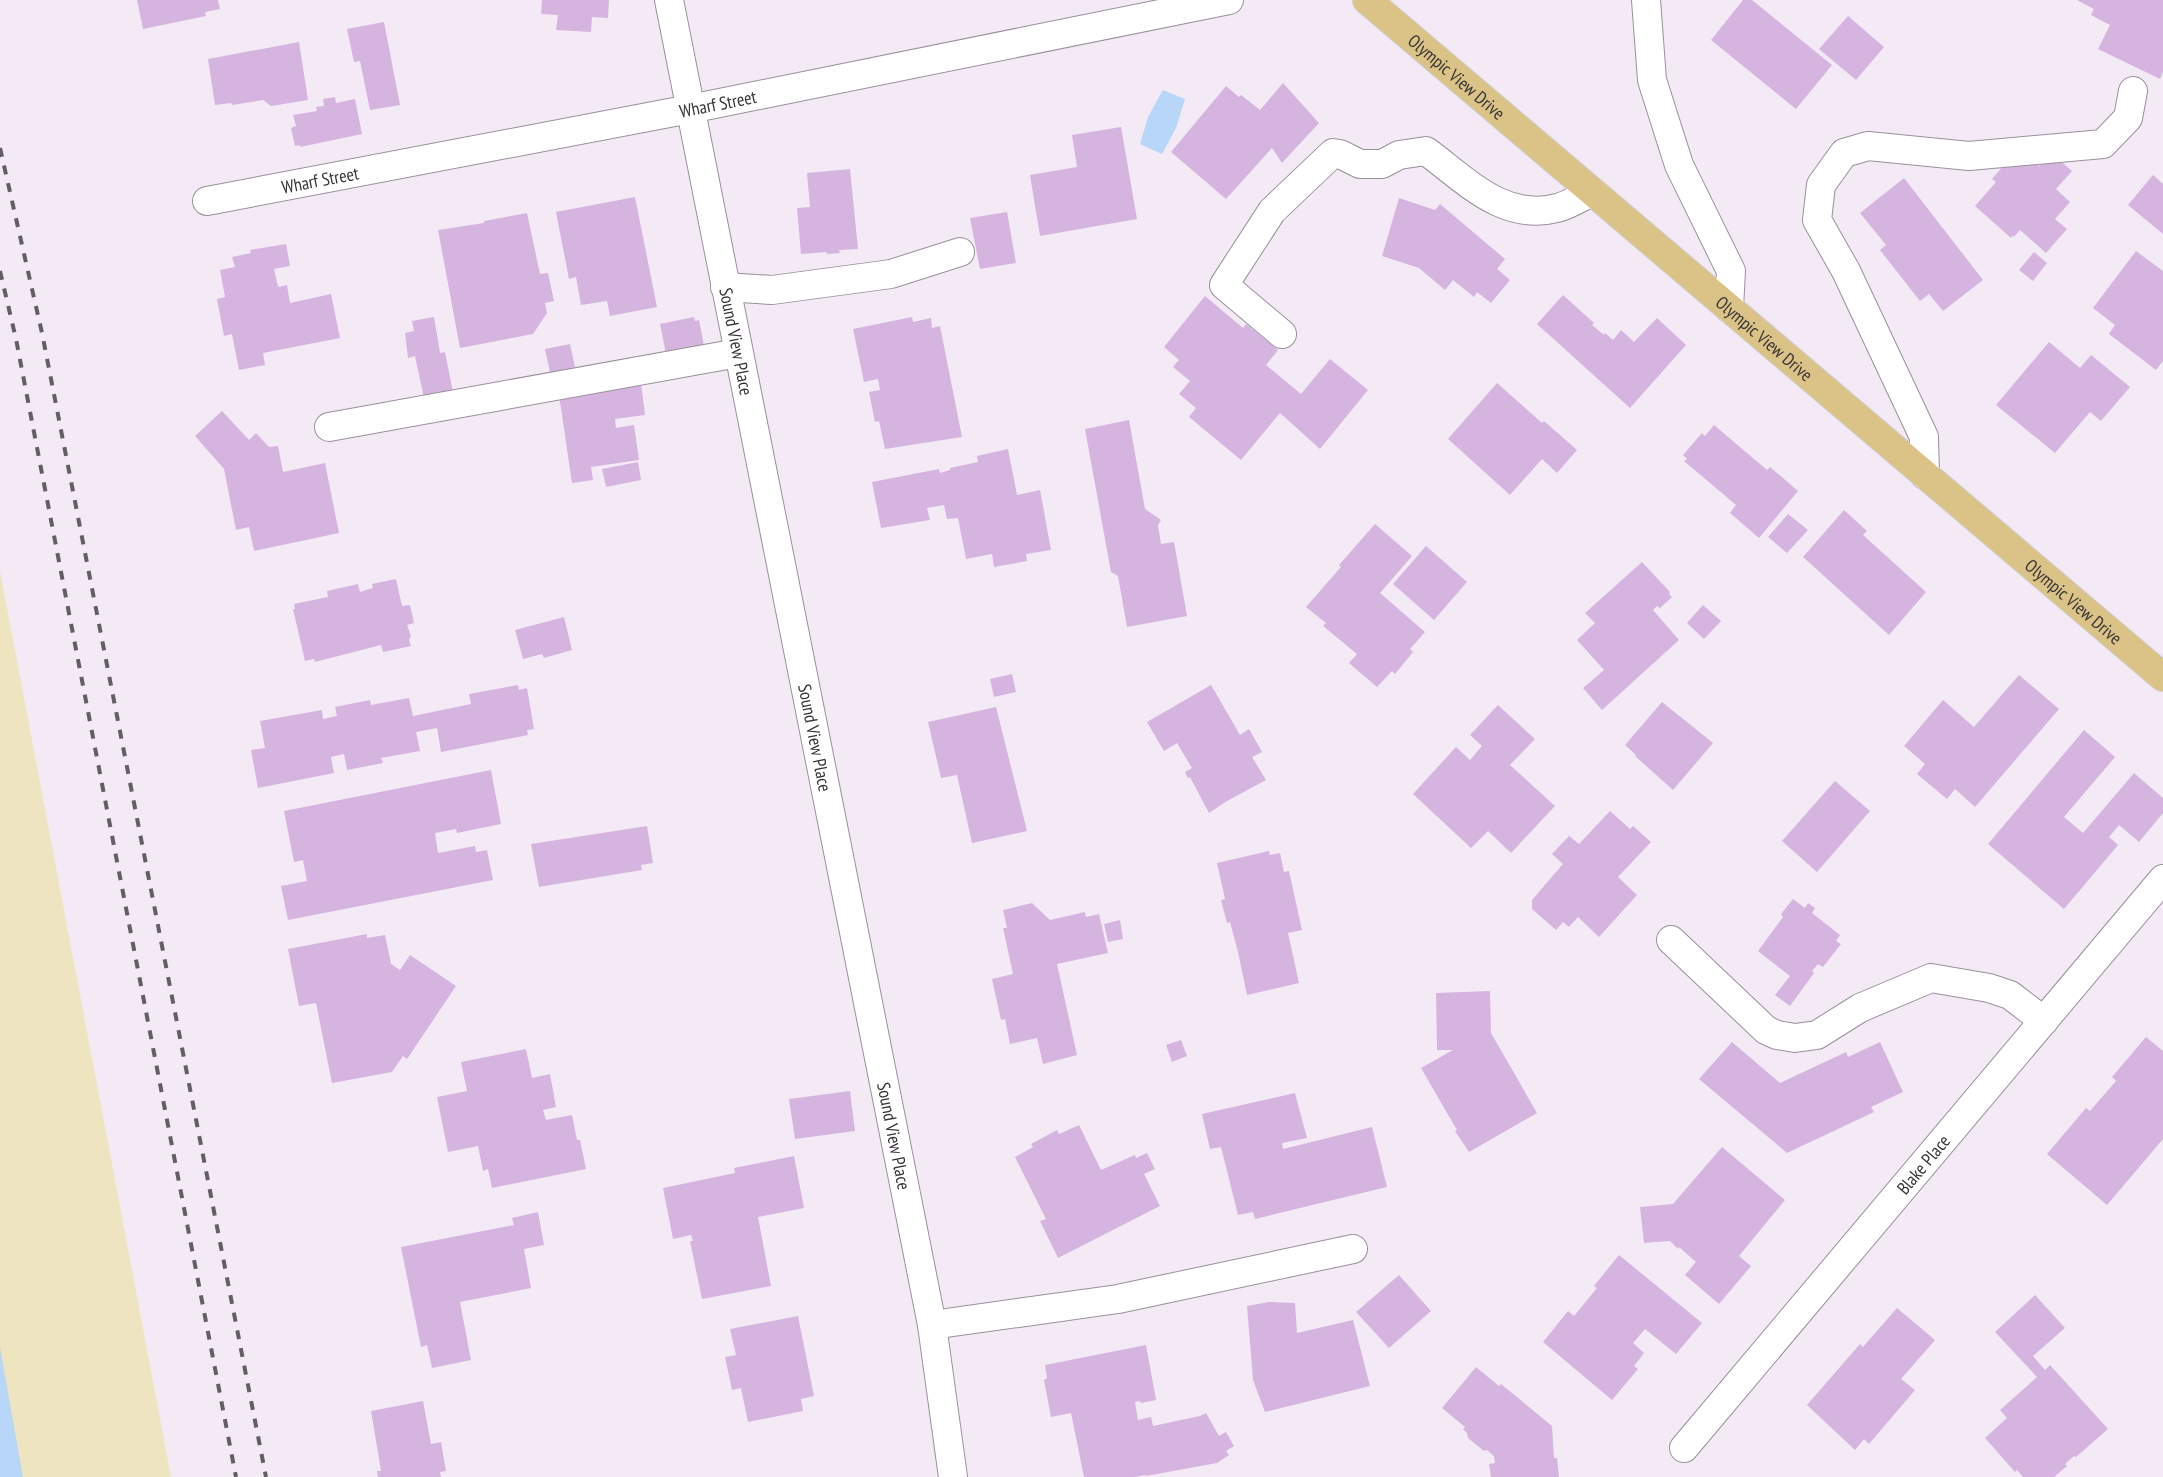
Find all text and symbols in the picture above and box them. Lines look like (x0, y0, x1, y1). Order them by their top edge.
street label: Olympic View Drive (1404, 29, 1510, 124)
street label: Wharf Street (677, 84, 758, 122)
street label: Wharf Street (280, 161, 360, 198)
street label: Sound View Place (715, 286, 759, 397)
street label: Olympic View Drive (1711, 290, 1818, 386)
street label: Olympic View Drive (2021, 554, 2127, 649)
street label: Sound View Place (794, 682, 837, 793)
street label: Sound View Place (873, 1080, 916, 1192)
street label: Blake Place (1891, 1130, 1955, 1199)

